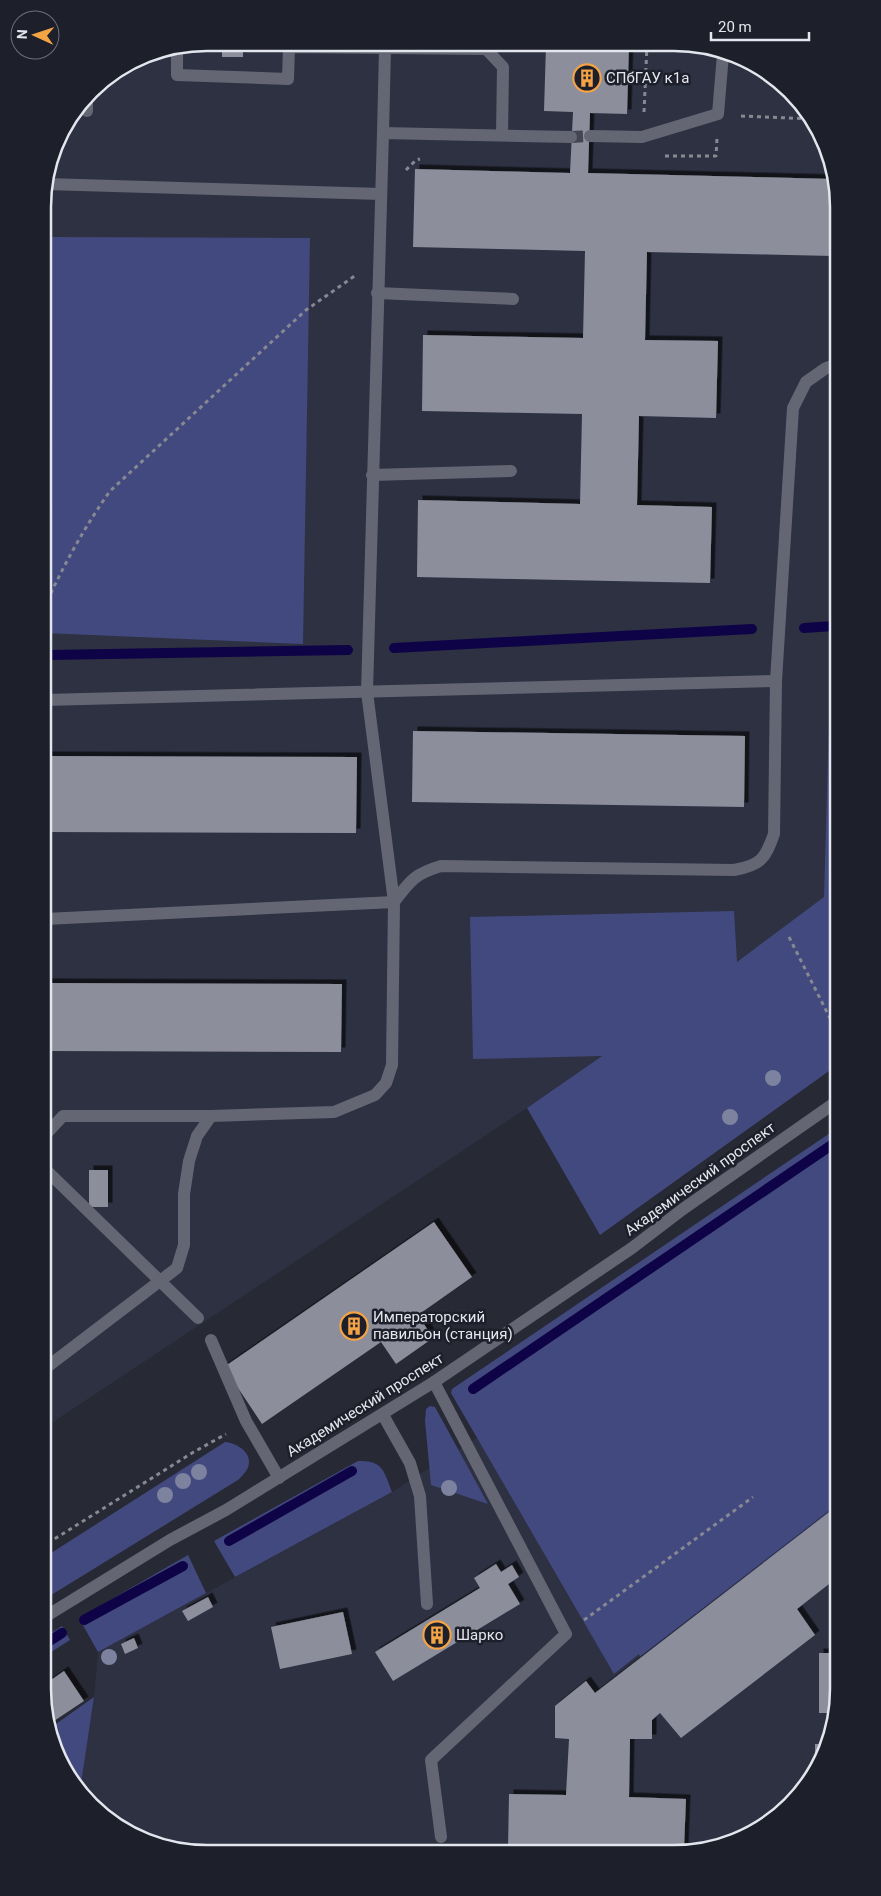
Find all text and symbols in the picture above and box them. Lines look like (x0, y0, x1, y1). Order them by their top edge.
north arrow (10, 10, 60, 60)
scale bar (711, 10, 808, 42)
text: 20 m (718, 18, 752, 36)
text: N (14, 29, 30, 40)
building icon: СПбГАУ к1а (572, 63, 602, 93)
place label: СПбГАУ к1а (606, 69, 689, 87)
street label: Академический проспект (621, 1118, 779, 1240)
place label: Императорский павильон (станция) (373, 1308, 513, 1343)
building icon: Императорский павильон (станция) (339, 1311, 369, 1341)
street label: Академический проспект (283, 1349, 447, 1461)
building icon: Шарко (422, 1620, 452, 1650)
place label: Шарко (456, 1626, 503, 1644)

